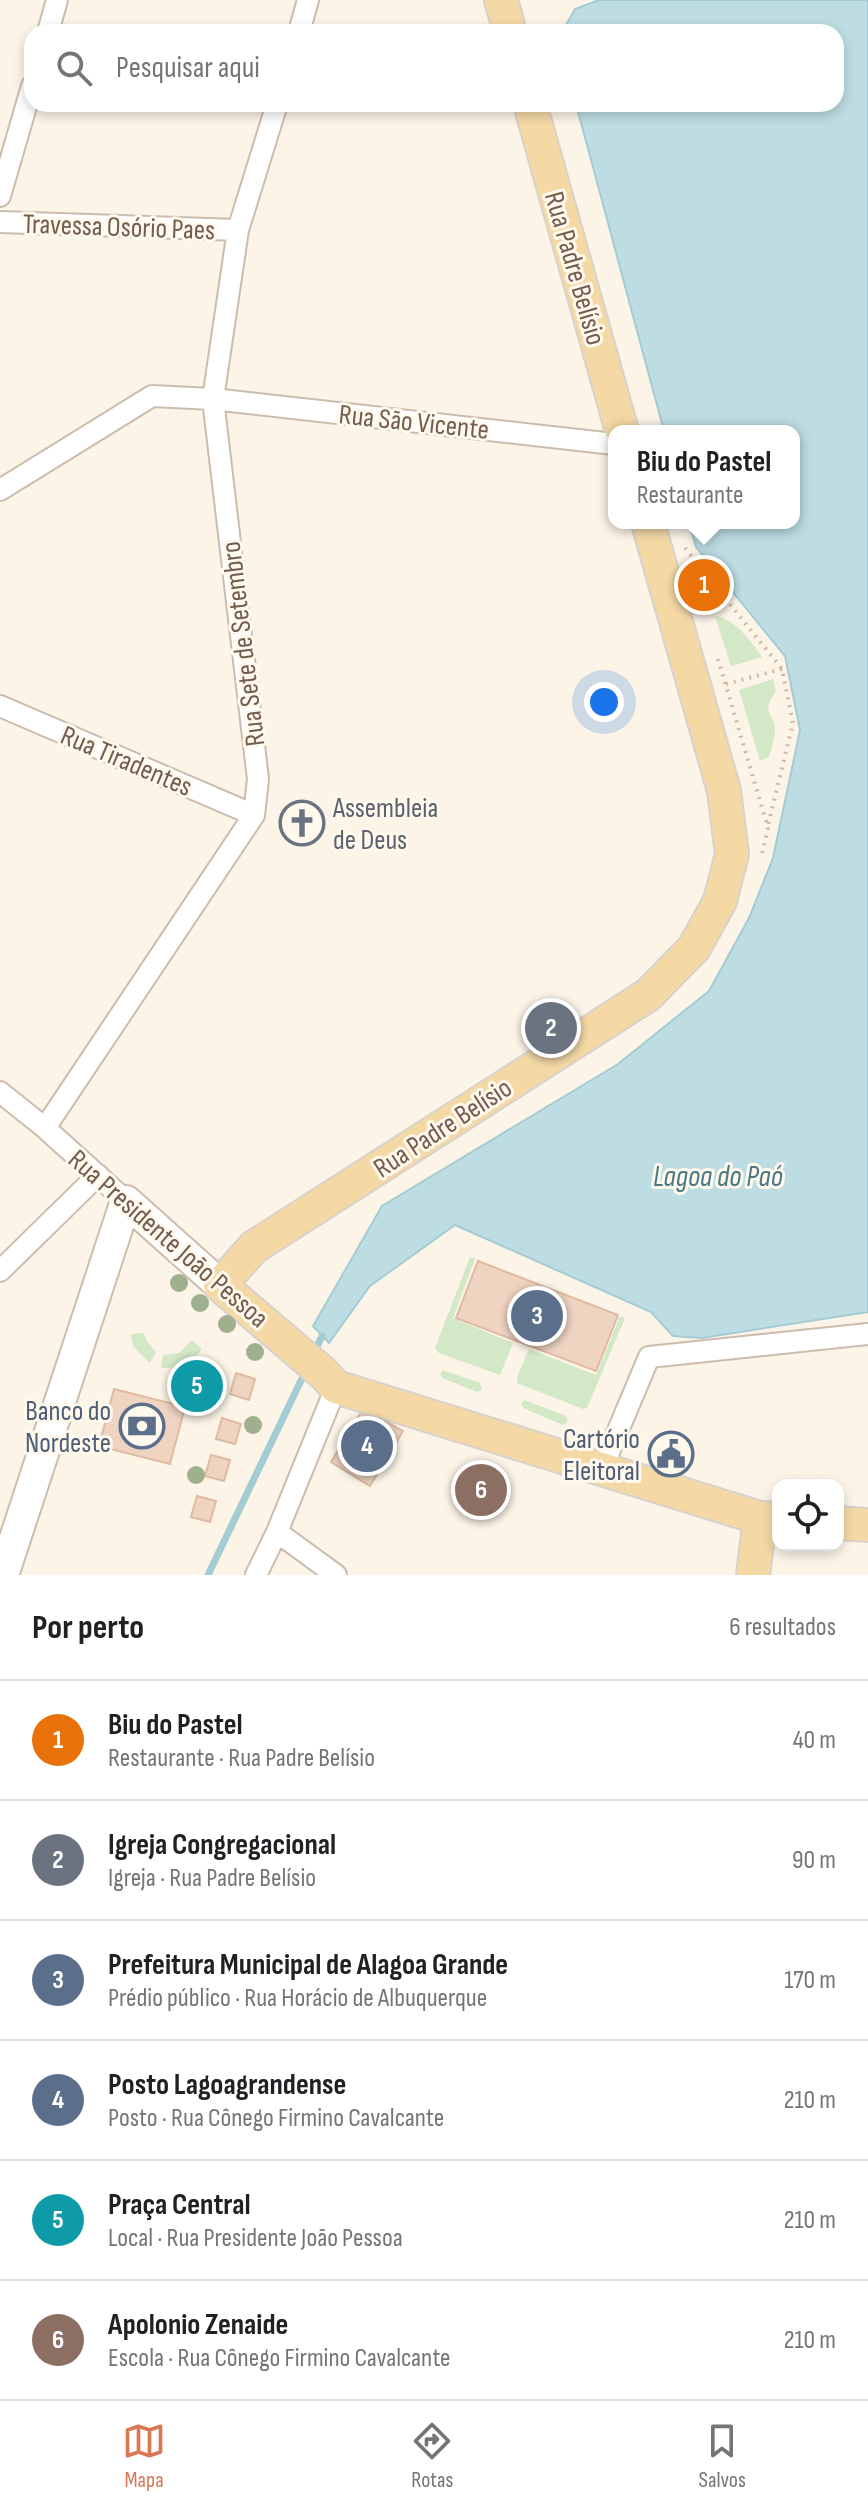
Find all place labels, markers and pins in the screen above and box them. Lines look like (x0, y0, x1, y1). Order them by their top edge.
pin: 1 (678, 555, 730, 615)
place label: Assembleia de Deus (332, 792, 438, 857)
church icon: Assembleia de Deus (278, 799, 326, 847)
pin: 2 (525, 998, 577, 1058)
pin: 3 (511, 1286, 563, 1346)
pin: 5 (171, 1356, 223, 1416)
place label: Banco do Nordeste (25, 1395, 111, 1460)
bank icon: Banco do Nordeste (118, 1402, 166, 1450)
pin: 4 (341, 1416, 393, 1476)
place label: Cartório Eleitoral (563, 1423, 640, 1488)
public building icon: Cartório Eleitoral (647, 1430, 695, 1478)
pin: 6 (455, 1460, 507, 1520)

